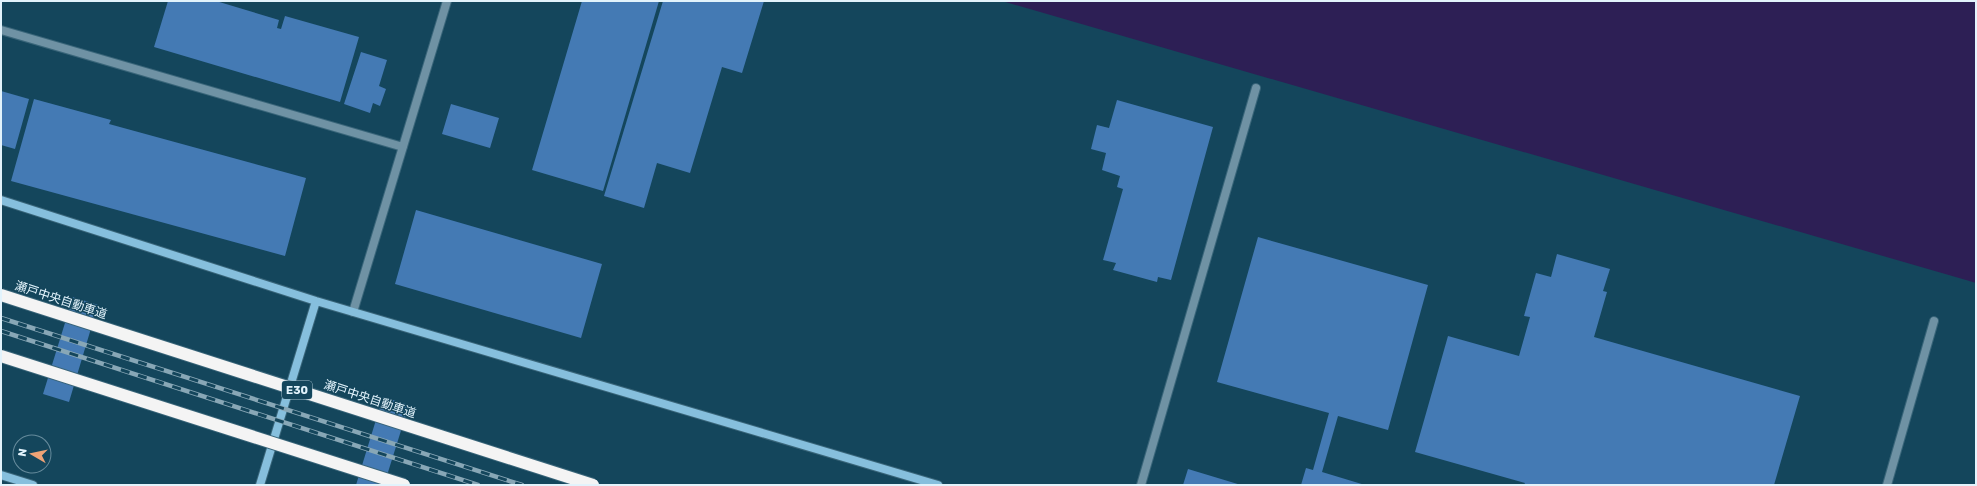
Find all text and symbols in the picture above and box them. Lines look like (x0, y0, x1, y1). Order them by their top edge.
street label: 瀬戸中央自動車道 (13, 279, 109, 321)
street label: 瀬戸中央自動車道 (322, 378, 418, 420)
road number: E30 (282, 381, 312, 399)
north arrow (12, 434, 52, 474)
text: N (16, 448, 30, 457)

